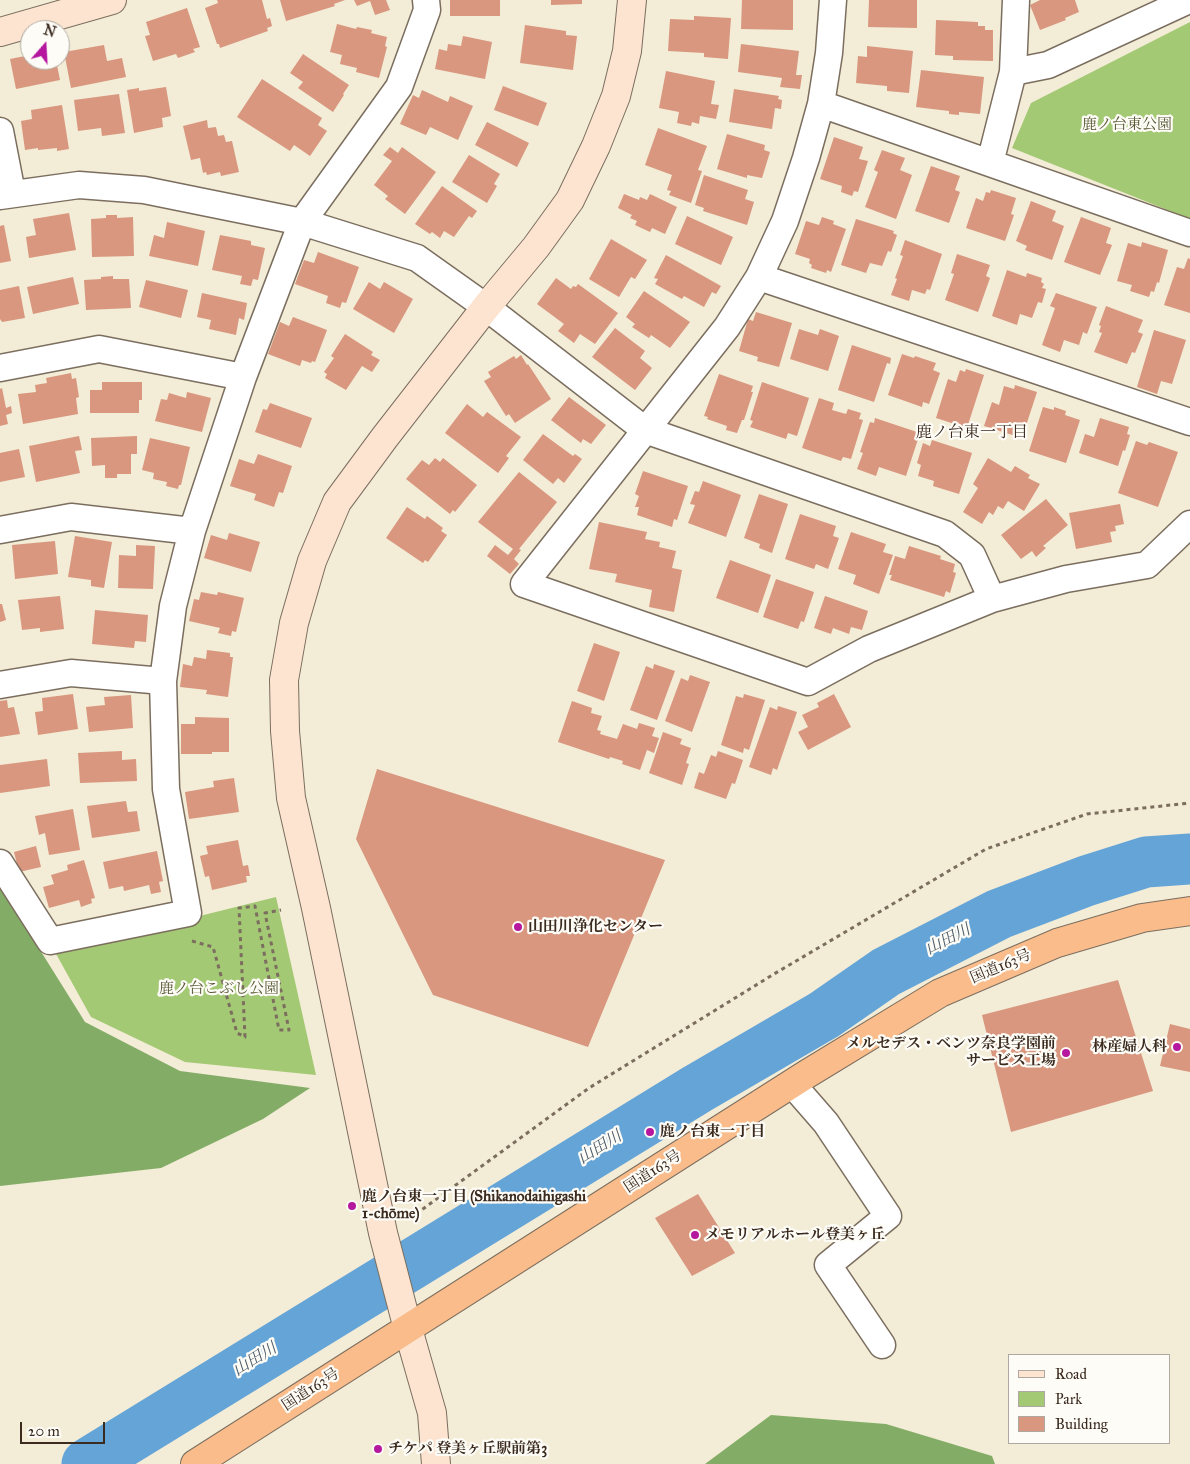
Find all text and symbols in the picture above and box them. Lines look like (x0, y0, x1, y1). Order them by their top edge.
north arrow (20, 20, 70, 70)
text: N (41, 21, 58, 41)
park label: 鹿ノ台東公園 (1082, 116, 1172, 134)
district label: 鹿ノ台東一丁目 (916, 423, 1028, 443)
place label: 山田川浄化センター (528, 918, 663, 936)
marker: 山田川浄化センター (512, 921, 524, 933)
water label: 山田川 (922, 921, 974, 959)
street label: 国道163号 (968, 946, 1034, 988)
park label: 鹿ノ台こぶし公園 (159, 980, 279, 998)
place label: メルセデス・ベンツ奈良学園前 サービス工場 (846, 1035, 1056, 1070)
place label: 林産婦人科 (1092, 1038, 1167, 1056)
marker: 林産婦人科 (1171, 1041, 1183, 1053)
marker: メルセデス・ベンツ奈良学園前 サービス工場 (1060, 1047, 1072, 1059)
place label: 鹿ノ台東一丁目 (660, 1123, 765, 1141)
marker: 鹿ノ台東一丁目 (644, 1126, 656, 1138)
water label: 山田川 (575, 1127, 625, 1169)
street label: 国道163号 (621, 1147, 685, 1197)
place label: 鹿ノ台東一丁目 (Shikanodaihigashi 1-chōme) (362, 1188, 586, 1223)
marker: 鹿ノ台東一丁目 (Shikanodaihigashi 1-chōme) (346, 1200, 358, 1212)
place label: メモリアルホール登美ヶ丘 (705, 1226, 885, 1244)
marker: メモリアルホール登美ヶ丘 (689, 1229, 701, 1241)
water label: 山田川 (230, 1339, 280, 1381)
legend (1008, 1354, 1170, 1444)
street label: 国道163号 (279, 1365, 343, 1415)
text: Road (1055, 1365, 1087, 1383)
text: Park (1055, 1390, 1082, 1408)
scale bar (22, 1412, 108, 1444)
text: Building (1055, 1415, 1108, 1433)
text: 20 m (28, 1422, 60, 1440)
place label: チケパ 登美ヶ丘駅前第3 (388, 1440, 547, 1458)
marker: チケパ 登美ヶ丘駅前第3 (372, 1443, 384, 1455)

